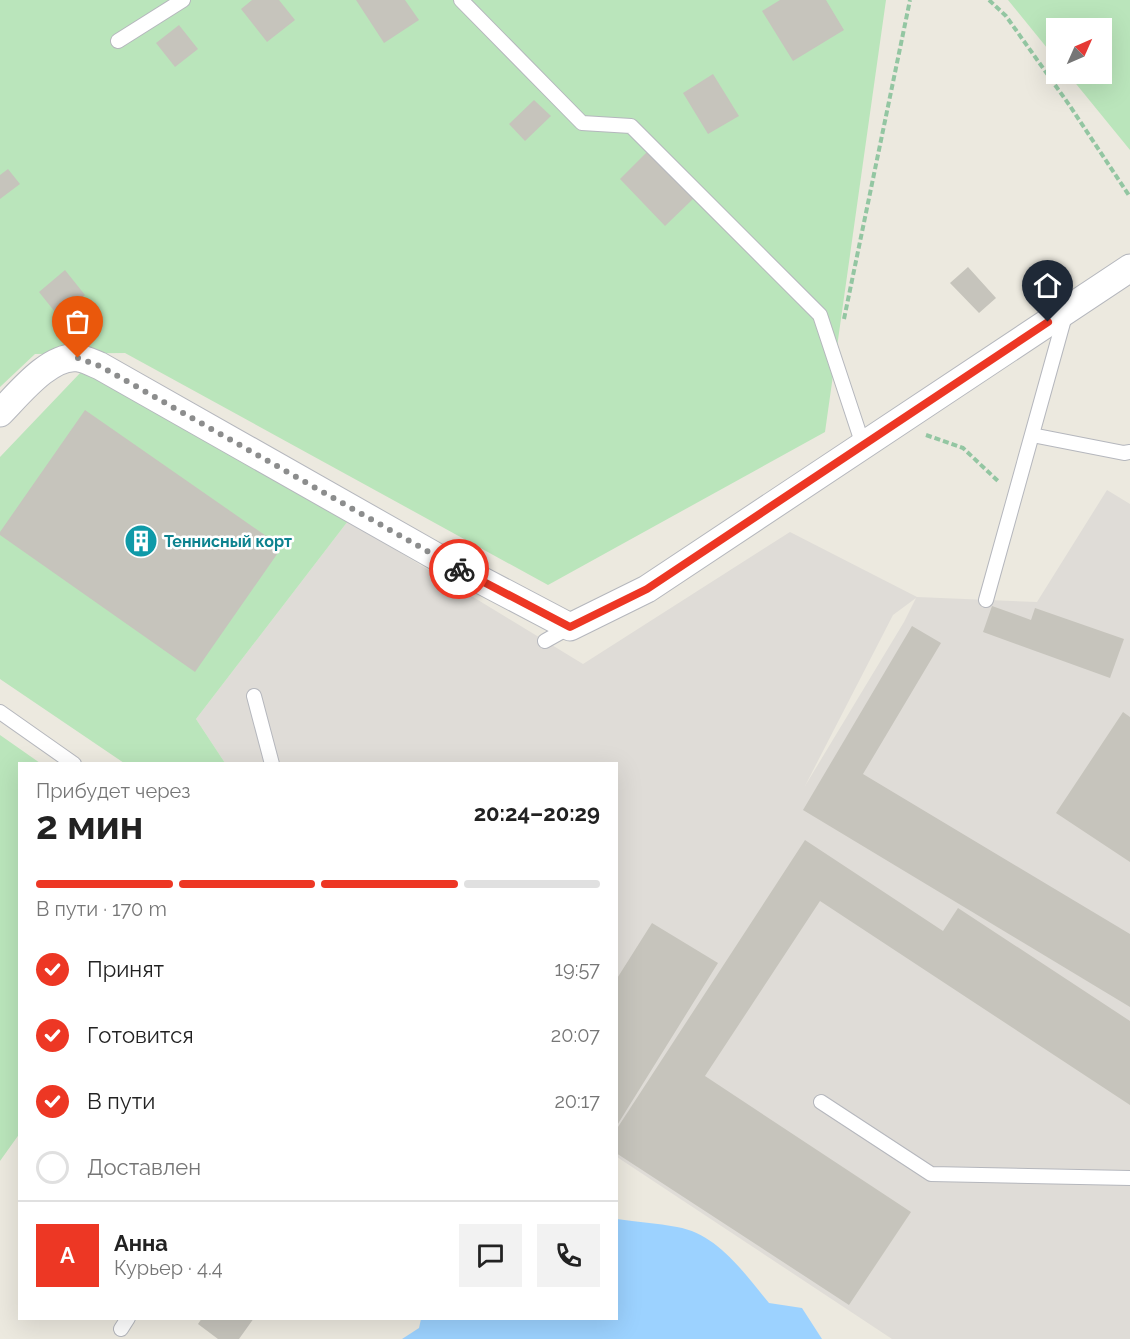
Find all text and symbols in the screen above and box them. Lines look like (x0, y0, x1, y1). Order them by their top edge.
north arrow (1046, 18, 1112, 84)
map controls (1046, 18, 1112, 84)
pin (1022, 260, 1073, 322)
icon: home (1031, 269, 1064, 302)
pin (52, 296, 103, 358)
icon: bag (61, 305, 94, 338)
building icon: Теннисный корт (123, 523, 159, 559)
place label: Теннисный корт (164, 532, 292, 551)
courier (429, 539, 489, 599)
icon: bike (443, 553, 476, 586)
text: Прибудет через (36, 779, 190, 803)
text: 20:24–20:29 (474, 800, 600, 826)
text: 2 мин (36, 802, 143, 848)
text: В пути · 170 m (36, 897, 167, 921)
icon: check (36, 953, 69, 986)
text: Принят (87, 956, 164, 982)
text: 19:57 (554, 957, 600, 981)
icon: check (36, 1019, 69, 1052)
text: Готовится (87, 1022, 194, 1048)
text: 20:07 (551, 1023, 600, 1047)
icon: check (36, 1085, 69, 1118)
text: В пути (87, 1088, 155, 1114)
text: 20:17 (554, 1089, 600, 1113)
text: Доставлен (87, 1154, 201, 1180)
button: chat (459, 1224, 522, 1287)
button: phone (537, 1224, 600, 1287)
text: Анна (114, 1230, 168, 1256)
text: А (60, 1242, 75, 1268)
text: Курьер · 4.4 (114, 1256, 223, 1280)

